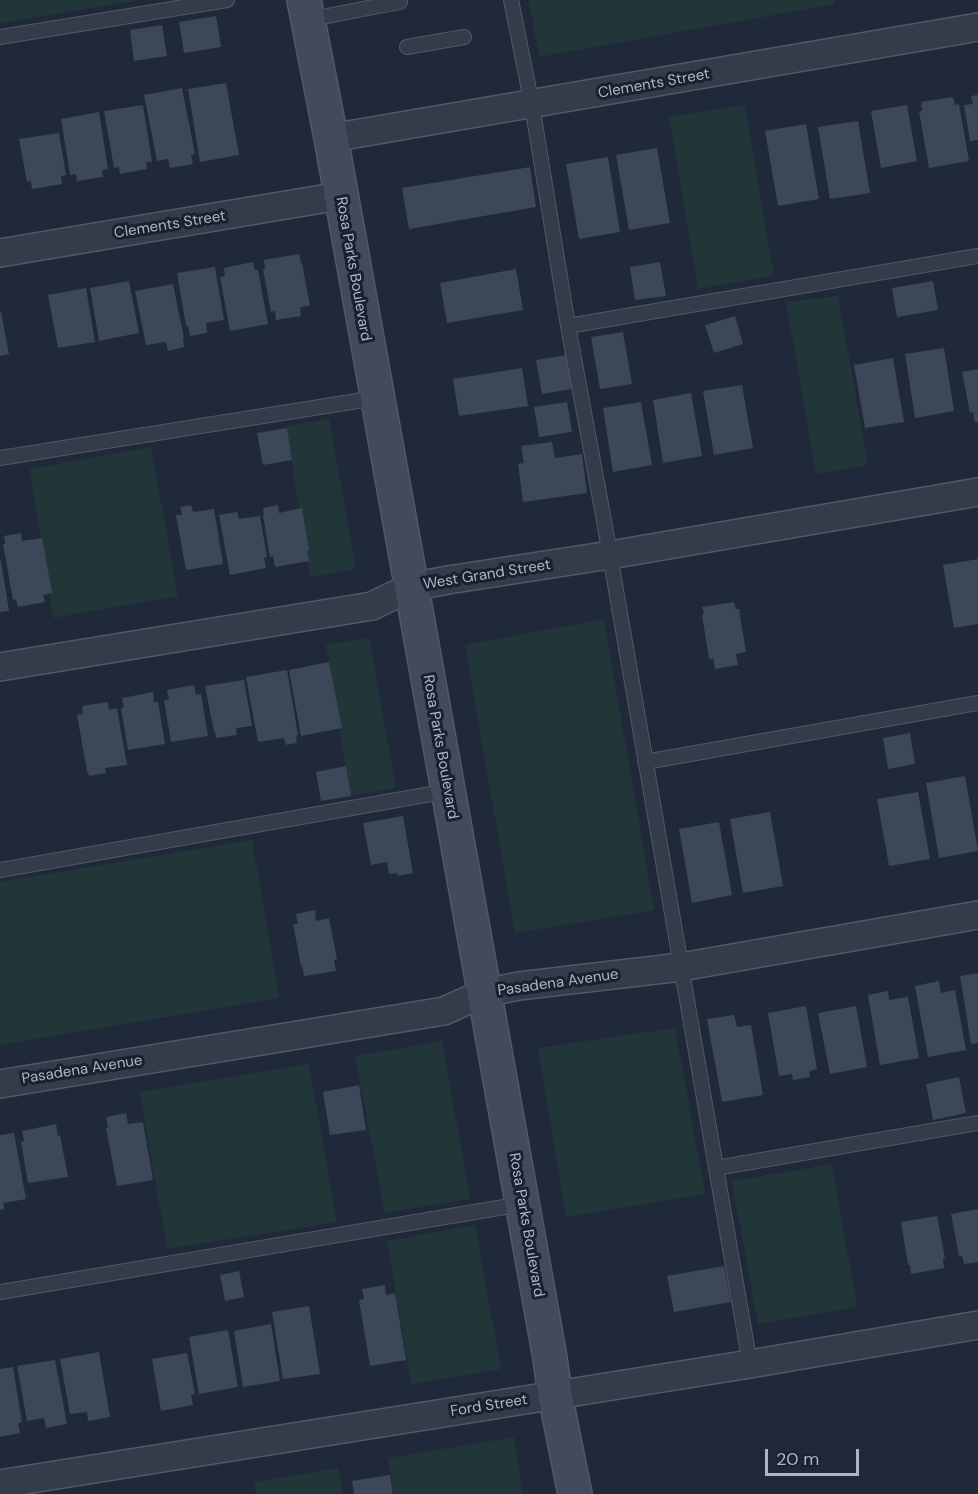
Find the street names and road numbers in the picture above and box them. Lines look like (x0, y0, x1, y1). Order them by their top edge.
street label: Clements Street (597, 65, 711, 103)
street label: Rosa Parks Boulevard (331, 195, 375, 343)
street label: Clements Street (113, 207, 227, 243)
street label: West Grand Street (422, 556, 552, 594)
street label: Rosa Parks Boulevard (418, 673, 462, 821)
street label: Pasadena Avenue (496, 966, 620, 1000)
street label: Pasadena Avenue (20, 1052, 144, 1088)
street label: Rosa Parks Boulevard (504, 1151, 548, 1299)
street label: Ford Street (449, 1391, 529, 1421)

